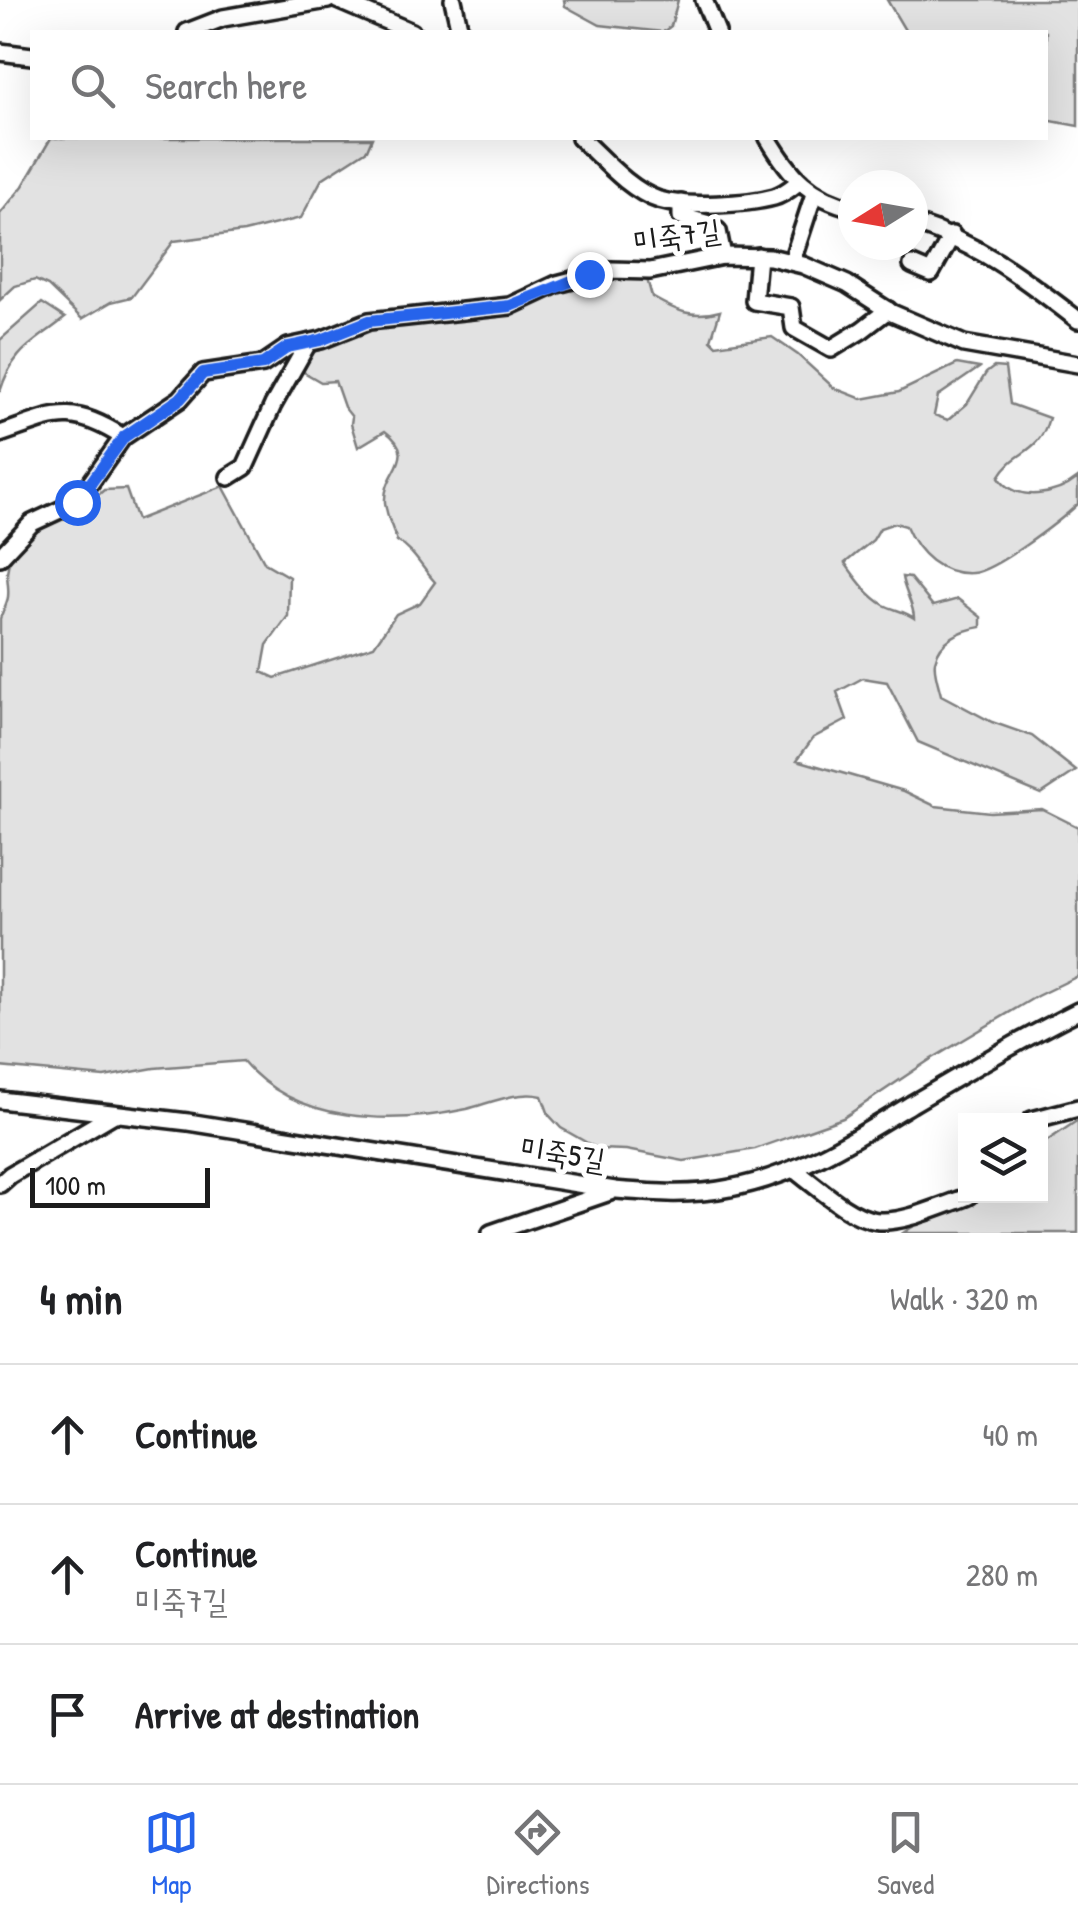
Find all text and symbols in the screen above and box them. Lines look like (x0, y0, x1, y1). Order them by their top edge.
search box (30, 30, 1048, 140)
icon: search (65, 58, 120, 113)
text: Search here (145, 59, 307, 111)
north arrow (838, 170, 928, 260)
street label: 미죽7길 (631, 209, 723, 261)
route end (567, 252, 613, 298)
route start (55, 480, 101, 526)
map controls (958, 1113, 1048, 1203)
button: layers (958, 1113, 1048, 1203)
street label: 미죽5길 (518, 1127, 608, 1179)
scale bar (30, 1163, 210, 1208)
text: 100 m (45, 1166, 106, 1204)
text: 4 min (40, 1270, 122, 1327)
text: Walk · 320 m (890, 1277, 1038, 1320)
icon: ahead (40, 1407, 95, 1462)
text: Continue (135, 1408, 257, 1460)
text: 40 m (983, 1413, 1038, 1456)
text: Continue (135, 1527, 257, 1579)
icon: ahead (40, 1547, 95, 1602)
text: 280 m (966, 1553, 1038, 1596)
text: 미죽7길 (135, 1579, 228, 1622)
icon: arrive (40, 1687, 95, 1742)
text: Arrive at destination (135, 1688, 419, 1740)
tab: Map (144, 1805, 199, 1903)
tab: Directions (486, 1805, 589, 1903)
tab: Saved (877, 1805, 934, 1903)

